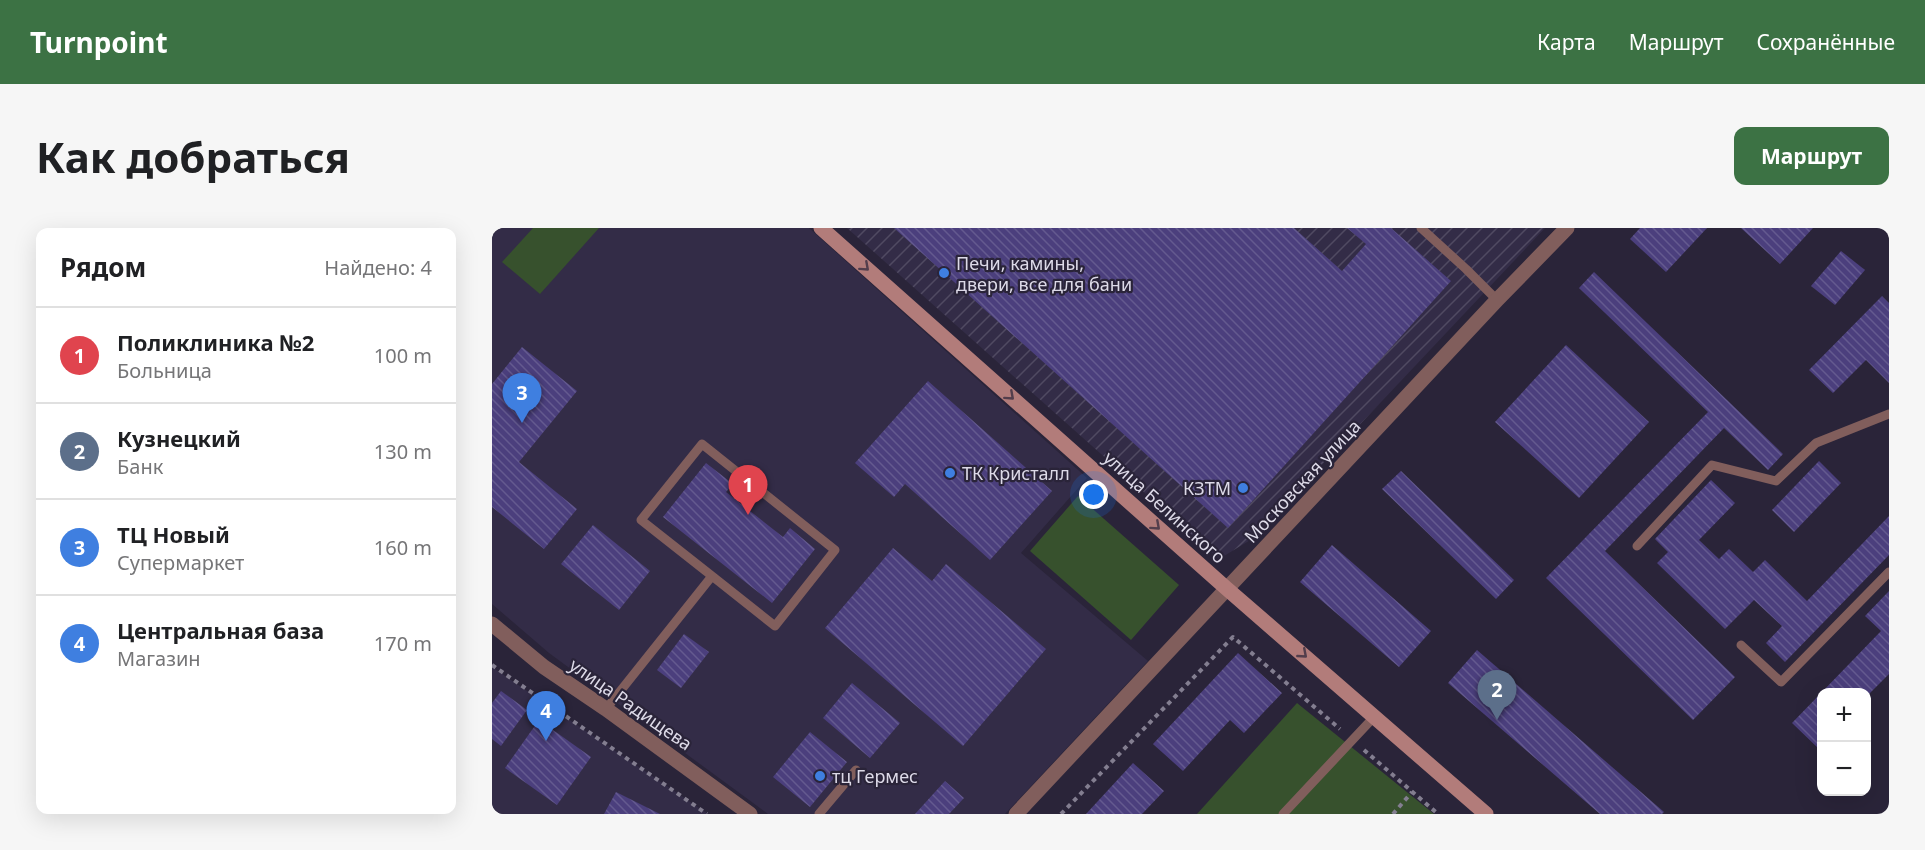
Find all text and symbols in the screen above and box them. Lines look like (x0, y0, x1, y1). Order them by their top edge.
text: Turnpoint (30, 23, 168, 61)
text: Карта (1537, 28, 1596, 56)
text: Маршрут (1629, 28, 1724, 56)
text: Сохранённые (1757, 28, 1895, 56)
button: Маршрут (1734, 127, 1889, 185)
text: Как добраться (36, 128, 350, 185)
text: Рядом (60, 249, 146, 285)
place label: Печи, камины, двери, все для бани (956, 251, 1132, 296)
text: Найдено: 4 (324, 254, 432, 281)
one-way arrow (858, 260, 868, 271)
marker: Печи, камины, двери, все для бани (937, 266, 951, 280)
text: Поликлиника №2 (117, 327, 314, 357)
text: 1 (74, 342, 85, 369)
text: 100 m (374, 342, 432, 369)
text: Больница (117, 357, 212, 384)
pin: 3 (502, 374, 542, 423)
one-way arrow (1004, 389, 1014, 400)
street label: Московская улица (1239, 414, 1365, 548)
text: Кузнецкий (117, 423, 241, 453)
text: 2 (74, 438, 85, 465)
text: 130 m (374, 438, 432, 465)
street label: улица Белинского (1099, 446, 1231, 568)
text: Банк (117, 453, 163, 480)
place label: ТК Кристалл (962, 461, 1070, 485)
pin: 1 (728, 466, 768, 515)
marker: ТК Кристалл (943, 466, 957, 480)
place label: КЗТМ (1183, 476, 1231, 500)
your location (1079, 480, 1108, 509)
marker: КЗТМ (1236, 481, 1250, 495)
text: ТЦ Новый (117, 519, 230, 549)
one-way arrow (1149, 519, 1160, 530)
text: 3 (74, 534, 85, 561)
text: 160 m (374, 534, 432, 561)
text: Супермаркет (117, 549, 244, 576)
text: Центральная база (117, 615, 324, 645)
text: 4 (74, 630, 85, 657)
text: 170 m (374, 630, 432, 657)
text: Магазин (117, 645, 201, 672)
one-way arrow (1296, 647, 1307, 658)
street label: улица Радищева (565, 653, 697, 755)
pin: 2 (1478, 670, 1516, 720)
map controls (1817, 688, 1871, 796)
button: + (1817, 688, 1871, 742)
pin: 4 (526, 692, 566, 741)
button: − (1817, 742, 1871, 796)
place label: тц Гермес (832, 764, 918, 788)
marker: тц Гермес (813, 769, 827, 783)

